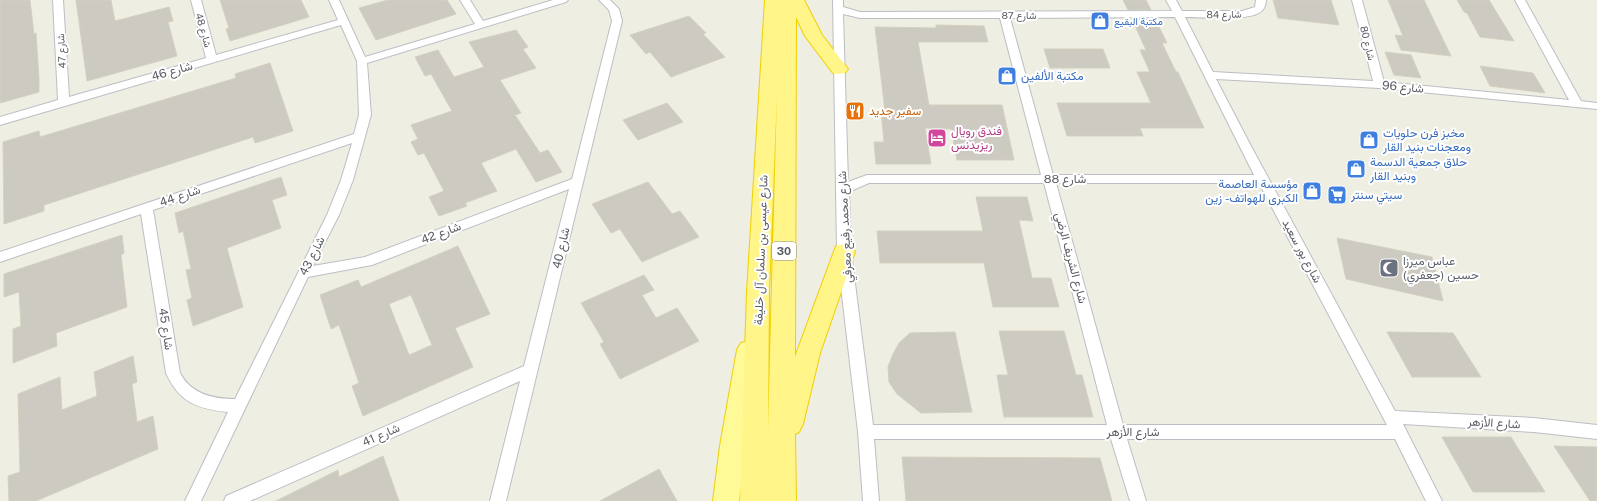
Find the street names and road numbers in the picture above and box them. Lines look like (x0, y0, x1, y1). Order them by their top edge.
street label: شارع 84 (1206, 8, 1242, 21)
street label: شارع 87 (1002, 9, 1037, 22)
street label: شارع 48 (192, 11, 215, 49)
street label: شارع 80 (1357, 25, 1378, 62)
street label: شارع 47 (54, 33, 69, 69)
street label: شارع 46 (150, 58, 195, 85)
street label: شارع 96 (1381, 78, 1425, 98)
street label: شارع محمد رفيع معرفي (835, 171, 858, 283)
street label: شارع 88 (1044, 172, 1086, 188)
street label: شارع عيسى بن سلمان آل خليفة (751, 175, 773, 326)
street label: شارع 44 (158, 183, 203, 211)
street label: شارع الشريف الرضي (1049, 211, 1090, 306)
street label: شارع بور سعيد (1278, 217, 1325, 286)
street label: شارع 42 (419, 219, 464, 249)
street label: شارع 40 (549, 226, 574, 270)
street label: شارع 43 (296, 234, 330, 279)
road number: 30 (772, 242, 796, 260)
street label: شارع 45 (154, 307, 176, 351)
street label: شارع الأزهر (1466, 415, 1521, 433)
street label: شارع 41 (360, 421, 403, 451)
street label: شارع الأزهر (1106, 425, 1159, 441)

